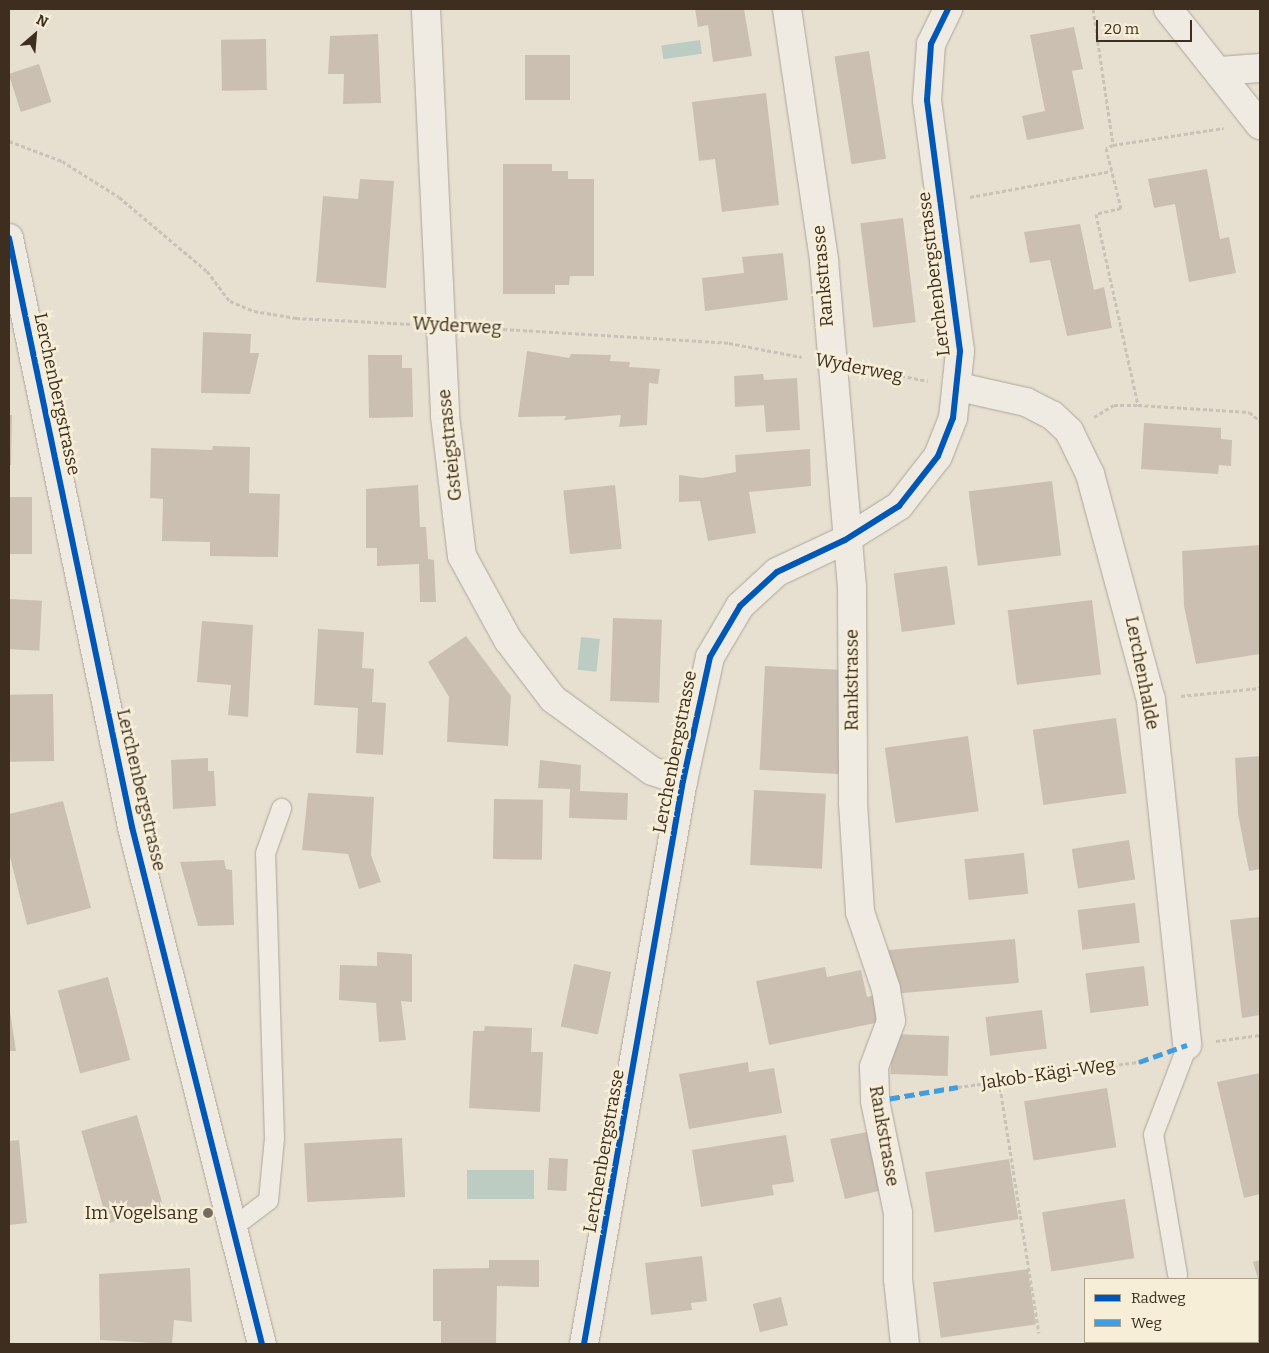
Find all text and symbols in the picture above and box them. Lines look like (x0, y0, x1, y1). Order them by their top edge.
north arrow (10, 10, 60, 60)
scale bar (1099, 10, 1195, 42)
text: N (33, 11, 51, 31)
text: 20 m (1104, 20, 1139, 38)
street label: Lerchenbergstrasse (913, 191, 955, 357)
street label: Rankstrasse (808, 224, 838, 328)
street label: Lerchenbergstrasse (29, 311, 85, 477)
street label: Wyderweg (412, 313, 502, 339)
street label: Wyderweg (813, 349, 905, 387)
street label: Gsteigstrasse (433, 388, 467, 502)
street label: Lerchenhalde (1120, 614, 1164, 732)
street label: Rankstrasse (841, 629, 863, 731)
street label: Lerchenbergstrasse (649, 669, 701, 835)
street label: Lerchenbergstrasse (112, 707, 170, 873)
street label: Jakob-Kägi-Weg (980, 1054, 1116, 1094)
street label: Lerchenbergstrasse (579, 1068, 629, 1234)
street label: Rankstrasse (865, 1084, 903, 1188)
place label: Im Vogelsang (85, 1202, 198, 1224)
marker: Im Vogelsang (202, 1207, 214, 1219)
legend (1084, 1278, 1259, 1343)
text: Radweg (1131, 1289, 1186, 1307)
text: Weg (1131, 1314, 1162, 1332)

